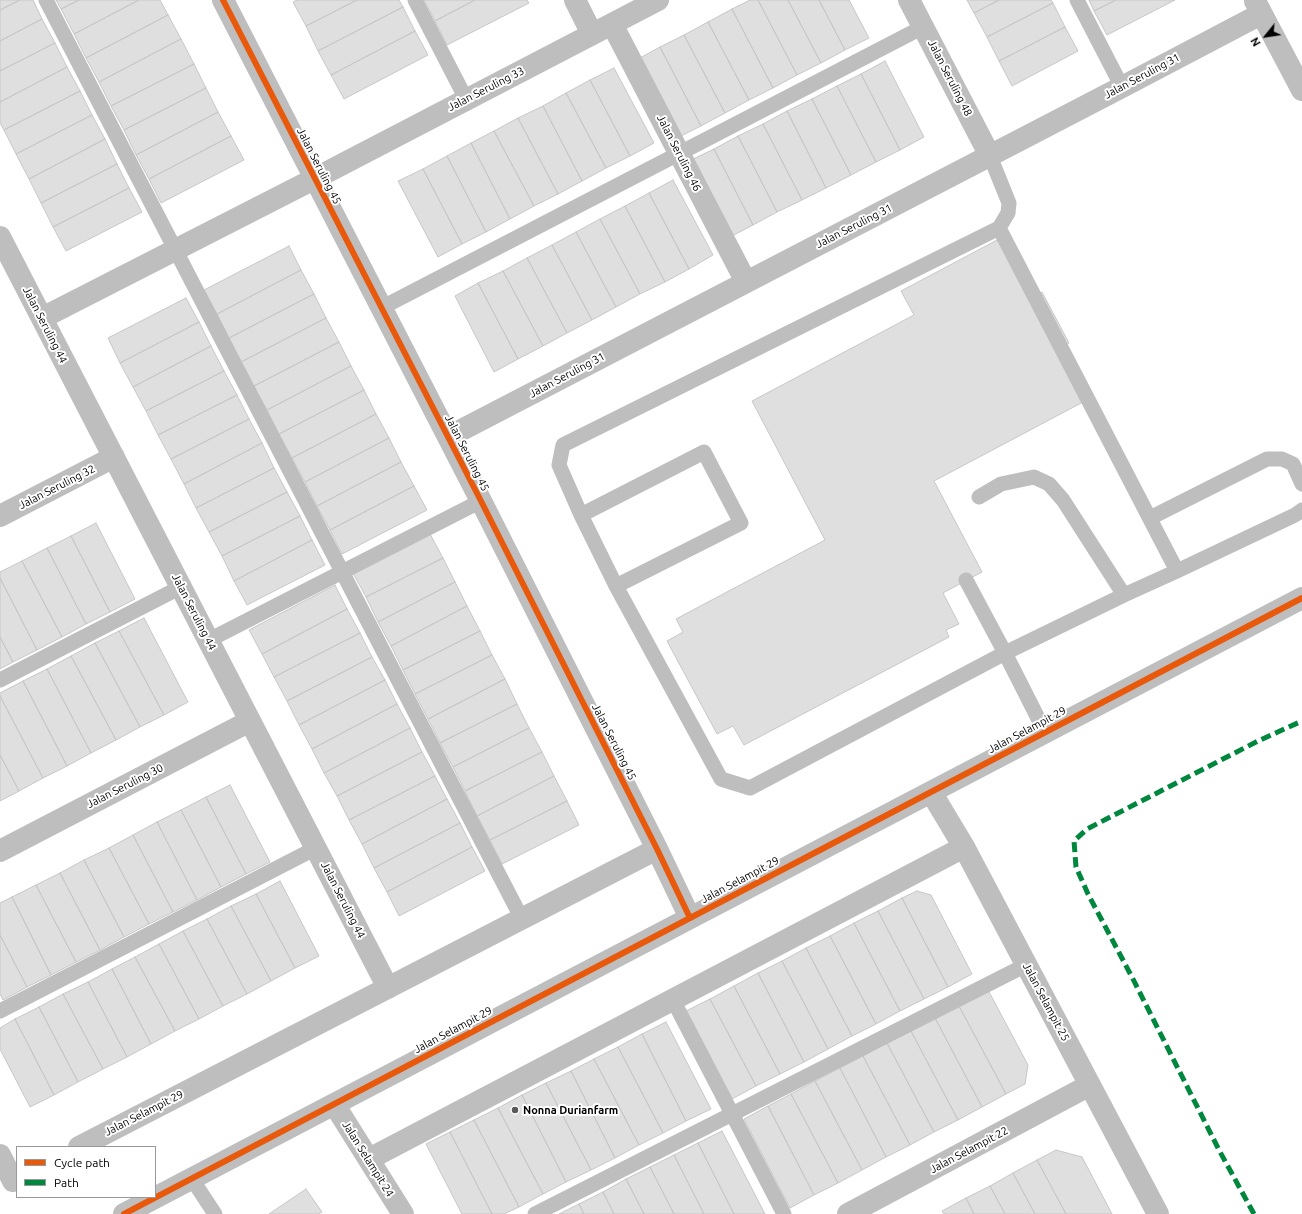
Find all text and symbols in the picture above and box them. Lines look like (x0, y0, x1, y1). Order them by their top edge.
north arrow (1246, 16, 1286, 56)
text: N (1248, 35, 1263, 49)
street label: Jalan Seruling 48 (925, 38, 975, 118)
street label: Jalan Seruling 31 (1102, 51, 1182, 101)
street label: Jalan Seruling 33 (446, 64, 526, 114)
street label: Jalan Seruling 46 (654, 113, 704, 193)
street label: Jalan Seruling 45 (294, 126, 344, 206)
street label: Jalan Seruling 31 (814, 201, 894, 251)
street label: Jalan Seruling 44 (20, 285, 70, 365)
street label: Jalan Seruling 31 (527, 350, 607, 400)
street label: Jalan Seruling 45 (442, 413, 492, 493)
street label: Jalan Seruling 32 (17, 462, 97, 512)
street label: Jalan Seruling 44 (169, 572, 219, 652)
street label: Jalan Seruling 45 (589, 702, 639, 782)
street label: Jalan Selampit 29 (986, 704, 1068, 756)
street label: Jalan Seruling 30 (85, 761, 165, 811)
street label: Jalan Selampit 29 (699, 854, 781, 906)
street label: Jalan Seruling 44 (318, 860, 368, 940)
street label: Jalan Selampit 25 (1020, 961, 1072, 1043)
street label: Jalan Selampit 29 (412, 1004, 494, 1056)
street label: Jalan Selampit 29 (102, 1087, 186, 1139)
place label: Nonna Durianfarm (523, 1103, 618, 1117)
marker: Nonna Durianfarm (510, 1105, 520, 1115)
street label: Jalan Selampit 24 (339, 1119, 397, 1199)
street label: Jalan Selampit 22 (928, 1124, 1010, 1176)
legend (16, 1146, 156, 1198)
text: Cycle path (54, 1156, 110, 1169)
text: Path (54, 1176, 79, 1189)

